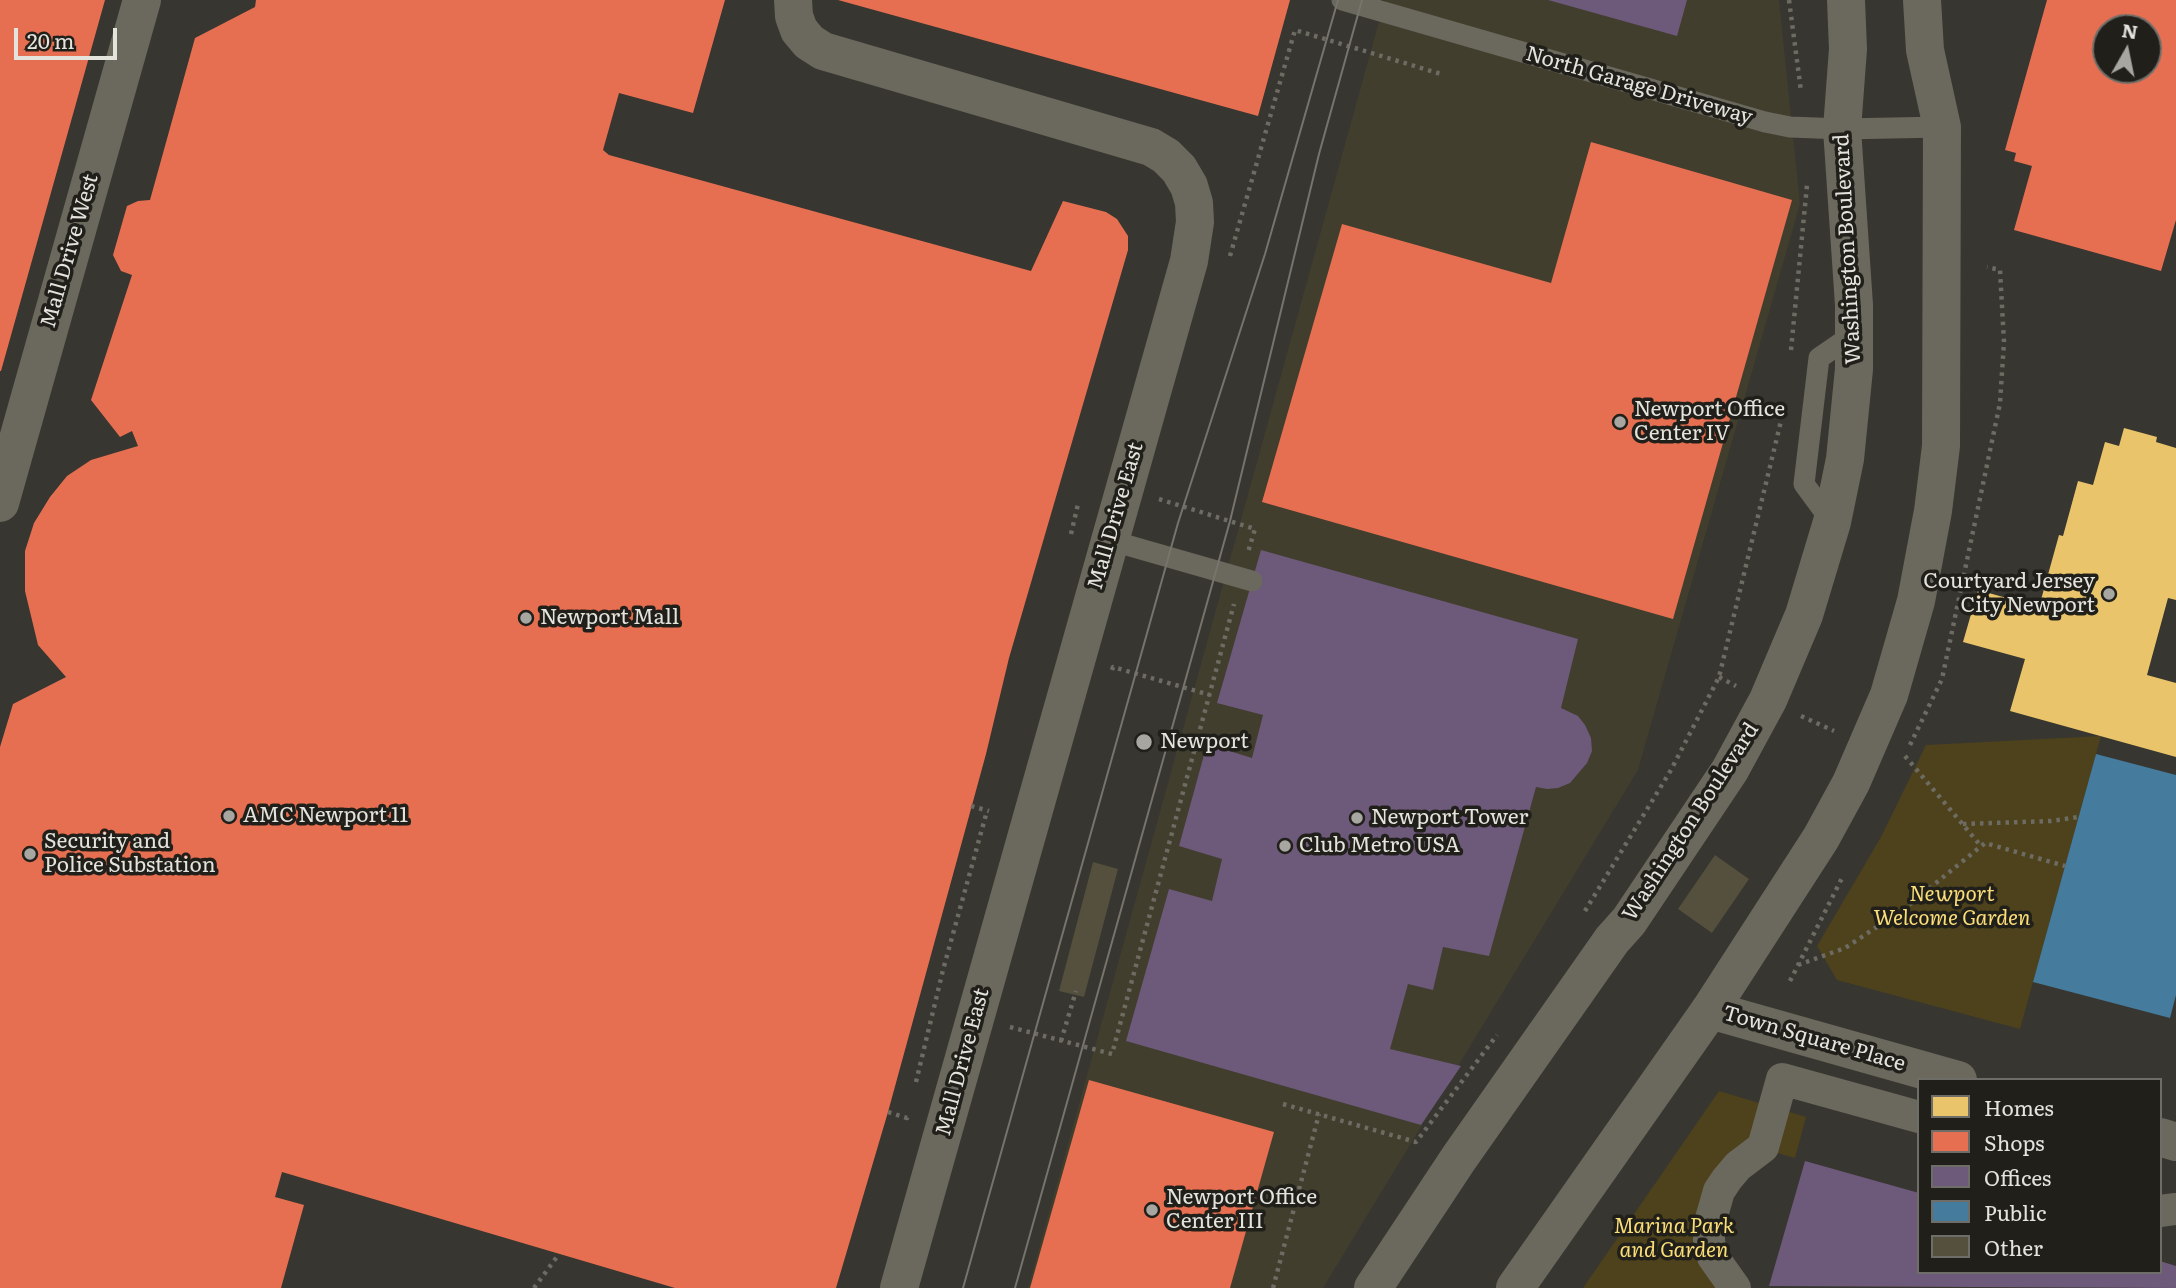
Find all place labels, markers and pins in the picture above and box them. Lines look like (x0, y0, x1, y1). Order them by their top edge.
place label: Newport Office Center IV (1634, 397, 1785, 447)
marker: Newport Office Center IV (1612, 414, 1628, 430)
place label: Courtyard Jersey City Newport (1923, 569, 2095, 619)
marker: Courtyard Jersey City Newport (2101, 586, 2117, 602)
place label: Newport Mall (540, 605, 679, 631)
marker: Newport Mall (518, 610, 534, 626)
place label: Newport (1160, 729, 1249, 755)
marker: Newport (1134, 732, 1154, 752)
place label: AMC Newport 11 (243, 803, 408, 829)
place label: Newport Tower (1371, 805, 1528, 831)
marker: AMC Newport 11 (221, 808, 237, 824)
marker: Newport Tower (1349, 810, 1365, 826)
place label: Security and Police Substation (44, 829, 216, 879)
place label: Club Metro USA (1299, 833, 1460, 859)
marker: Club Metro USA (1277, 838, 1293, 854)
marker: Security and Police Substation (22, 846, 38, 862)
place label: Newport Office Center III (1166, 1185, 1317, 1235)
marker: Newport Office Center III (1144, 1202, 1160, 1218)

